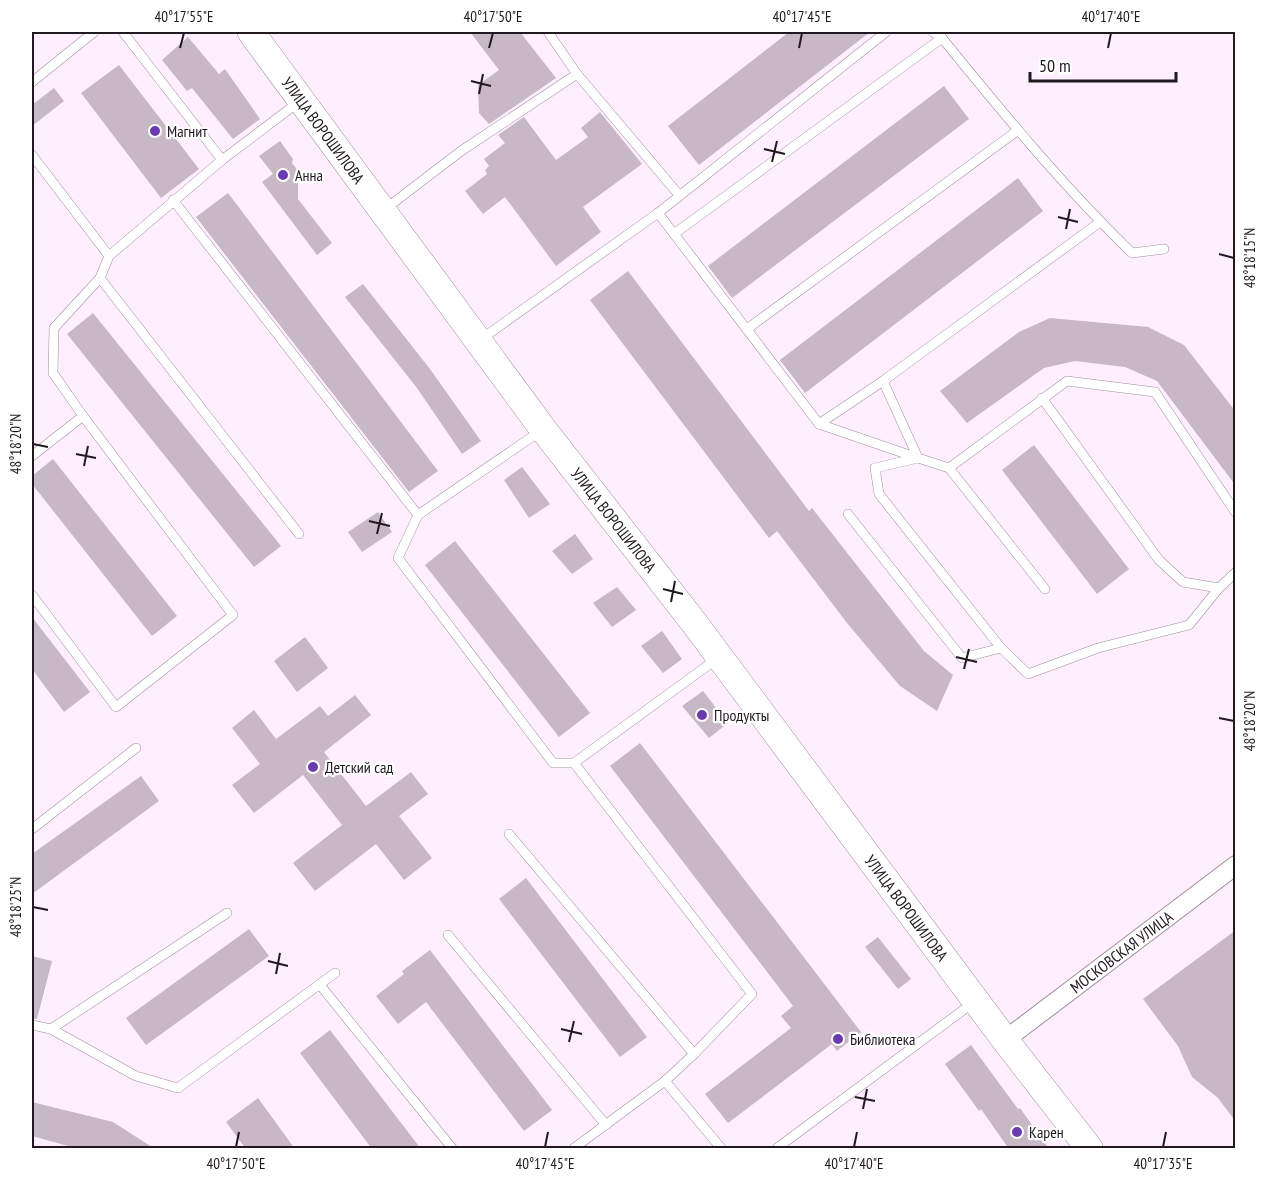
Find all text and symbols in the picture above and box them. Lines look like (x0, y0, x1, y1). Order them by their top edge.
text: 40°17'55"E (154, 7, 214, 26)
text: 40°17'50"E (463, 7, 523, 26)
text: 40°17'45"E (772, 7, 832, 26)
text: 40°17'40"E (1081, 7, 1141, 26)
scale bar (1030, 45, 1176, 83)
text: 50 m (1039, 54, 1071, 77)
street label: УЛИЦА ВОРОШИЛОВА (278, 73, 369, 188)
place label: Магнит (167, 121, 208, 141)
marker: Магнит (148, 124, 162, 138)
place label: Анна (295, 165, 323, 185)
marker: Анна (276, 168, 290, 182)
text: 48°18'15"N (1240, 228, 1259, 288)
text: 48°18'20"N (6, 414, 25, 474)
street label: УЛИЦА ВОРОШИЛОВА (567, 464, 661, 576)
text: 48°18'20"N (1240, 691, 1259, 751)
place label: Продукты (714, 705, 769, 725)
marker: Продукты (695, 708, 709, 722)
place label: Детский сад (325, 757, 393, 777)
marker: Детский сад (306, 760, 320, 774)
street label: УЛИЦА ВОРОШИЛОВА (860, 851, 953, 965)
text: 48°18'25"N (6, 877, 25, 937)
street label: МОСКОВСКАЯ УЛИЦА (1066, 906, 1177, 997)
place label: Библиотека (850, 1029, 915, 1049)
marker: Библиотека (831, 1032, 845, 1046)
place label: Карен (1029, 1122, 1064, 1142)
marker: Карен (1010, 1125, 1024, 1139)
text: 40°17'50"E (206, 1154, 266, 1173)
text: 40°17'45"E (515, 1154, 575, 1173)
text: 40°17'40"E (824, 1154, 884, 1173)
text: 40°17'35"E (1133, 1154, 1193, 1173)

